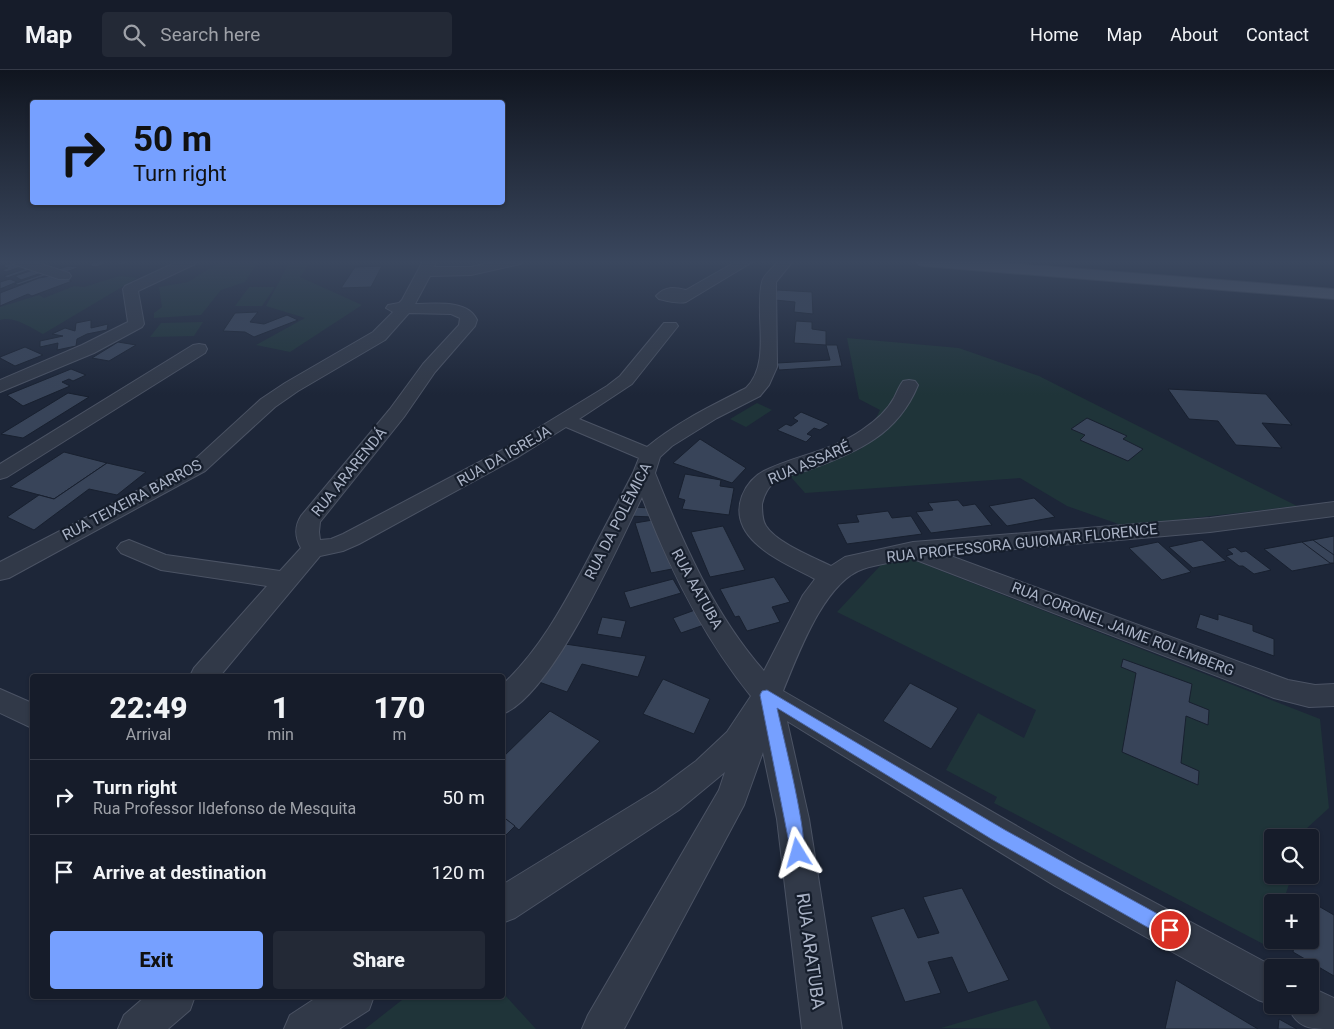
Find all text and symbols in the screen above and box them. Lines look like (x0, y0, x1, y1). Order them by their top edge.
search box (102, 12, 452, 57)
text: Map (25, 21, 72, 49)
icon: search (120, 21, 148, 49)
text: Search here (160, 23, 260, 46)
text: Home (1030, 24, 1079, 45)
text: Map (1107, 24, 1142, 45)
text: About (1170, 24, 1218, 45)
text: Contact (1246, 24, 1309, 45)
text: 50 m (133, 119, 212, 160)
icon: right (50, 120, 115, 185)
text: Turn right (133, 161, 227, 186)
street label: RUA DA IGREJA (454, 422, 554, 490)
street label: RUA ARARENDÁ (308, 424, 390, 520)
street label: RUA ASSARÉ (765, 437, 853, 488)
street label: RUA TEIXEIRA BARROS (59, 456, 205, 544)
street label: RUA DA POLÊMICA (581, 459, 655, 582)
street label: RUA PROFESSORA GUIOMAR FLORENCE (886, 520, 1159, 566)
street label: RUA AATUBA (668, 546, 726, 632)
street label: RUA CORONEL JAIME ROLEMBERG (1009, 578, 1237, 680)
text: 22:49 (110, 690, 188, 725)
text: 1 (272, 690, 289, 725)
text: 170 (373, 690, 425, 725)
text: Arrival (126, 725, 171, 744)
text: min (267, 725, 294, 744)
text: m (392, 725, 406, 744)
text: Turn right (93, 776, 177, 799)
icon: right (50, 783, 78, 811)
text: 50 m (442, 786, 485, 809)
text: Rua Professor Ildefonso de Mesquita (93, 799, 356, 818)
position arrow (771, 826, 823, 878)
map controls (1264, 829, 1319, 1014)
button: search (1264, 829, 1319, 884)
icon: arrive (50, 858, 78, 886)
text: Arrive at destination (93, 861, 266, 884)
text: 120 m (432, 861, 485, 884)
street label: RUA ARATUBA (792, 891, 830, 1011)
button: + (1264, 894, 1319, 949)
pin (1149, 909, 1191, 951)
icon: arrive (1156, 916, 1184, 944)
button: Exit (50, 931, 263, 989)
button: Share (273, 931, 485, 989)
button: − (1264, 959, 1319, 1014)

